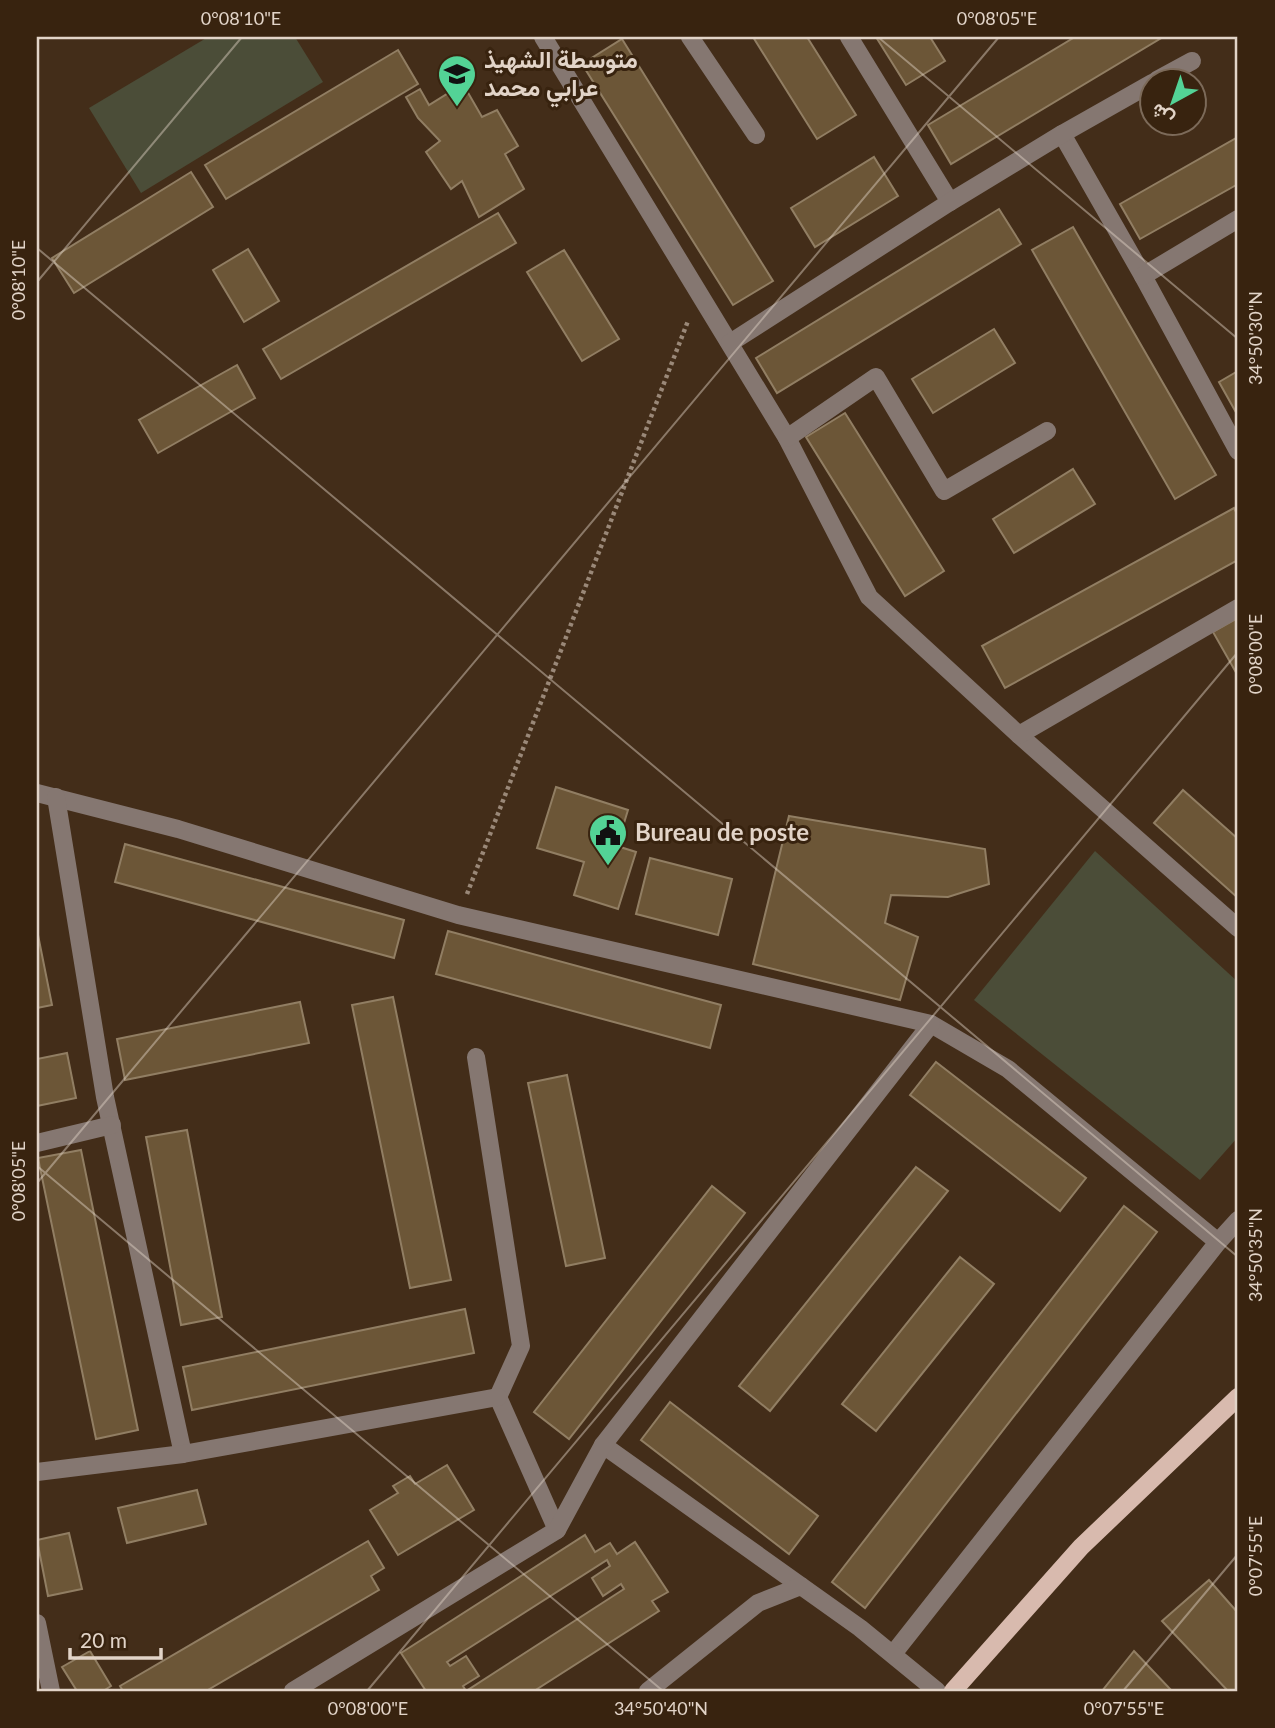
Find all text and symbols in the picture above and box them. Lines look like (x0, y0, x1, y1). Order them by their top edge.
text: 0°08'10"E (201, 7, 281, 29)
text: 0°08'05"E (957, 7, 1037, 29)
place label: متوسطة الشهيذ عرابي محمد (484, 44, 638, 108)
school or university icon: متوسطة الشهيذ عرابي محمد (436, 53, 478, 108)
north arrow (1138, 66, 1208, 136)
text: ش (1145, 98, 1179, 132)
text: 0°08'10"E (7, 240, 29, 320)
text: 34°50'30"N (1244, 291, 1266, 385)
text: 0°08'00"E (1244, 614, 1266, 694)
public building icon: Bureau de poste (587, 812, 629, 867)
place label: Bureau de poste (635, 817, 809, 846)
text: 0°08'05"E (7, 1141, 29, 1221)
text: 34°50'35"N (1244, 1208, 1266, 1302)
text: 0°07'55"E (1244, 1516, 1266, 1596)
scale bar (70, 1616, 161, 1660)
text: 20 m (80, 1627, 127, 1652)
text: 0°08'00"E (328, 1697, 408, 1719)
text: 34°50'40"N (614, 1697, 708, 1719)
text: 0°07'55"E (1084, 1697, 1164, 1719)

